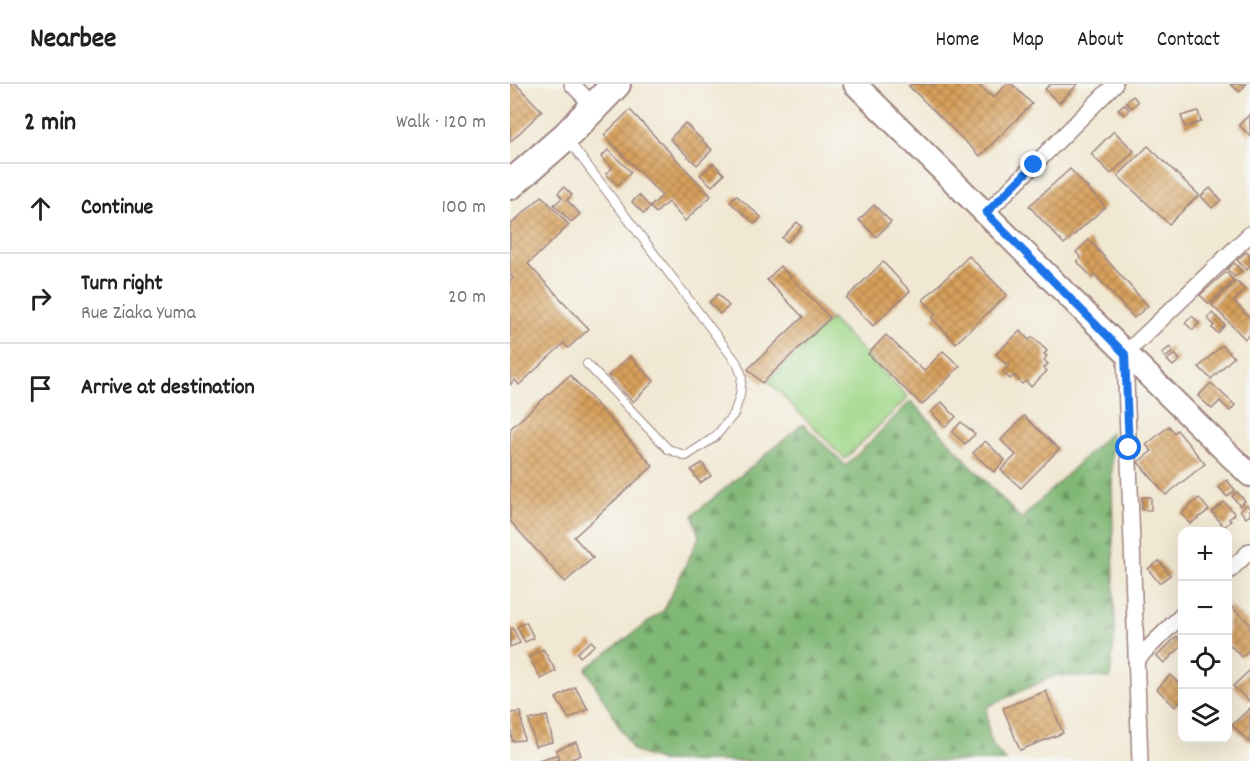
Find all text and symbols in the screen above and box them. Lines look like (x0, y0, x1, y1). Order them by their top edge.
text: Nearbee (30, 21, 116, 61)
text: Home (935, 26, 979, 56)
text: Map (1012, 26, 1044, 56)
text: About (1077, 26, 1124, 56)
text: Contact (1157, 26, 1220, 56)
text: 2 min (24, 105, 76, 142)
text: Walk · 120 m (396, 109, 486, 137)
route end (1020, 151, 1046, 177)
icon: ahead (24, 192, 57, 225)
text: Continue (81, 193, 153, 224)
text: 100 m (442, 194, 486, 222)
text: Turn right (81, 269, 163, 300)
icon: right (24, 282, 57, 315)
text: 20 m (448, 284, 486, 312)
text: Rue Ziaka Yuma (81, 300, 196, 328)
icon: arrive (24, 372, 57, 405)
text: Arrive at destination (81, 373, 255, 404)
route start (1115, 434, 1141, 460)
map controls (1178, 527, 1232, 743)
button: + (1178, 527, 1232, 581)
button: − (1178, 581, 1232, 635)
button: locate (1178, 635, 1232, 689)
button: layers (1178, 689, 1232, 743)

